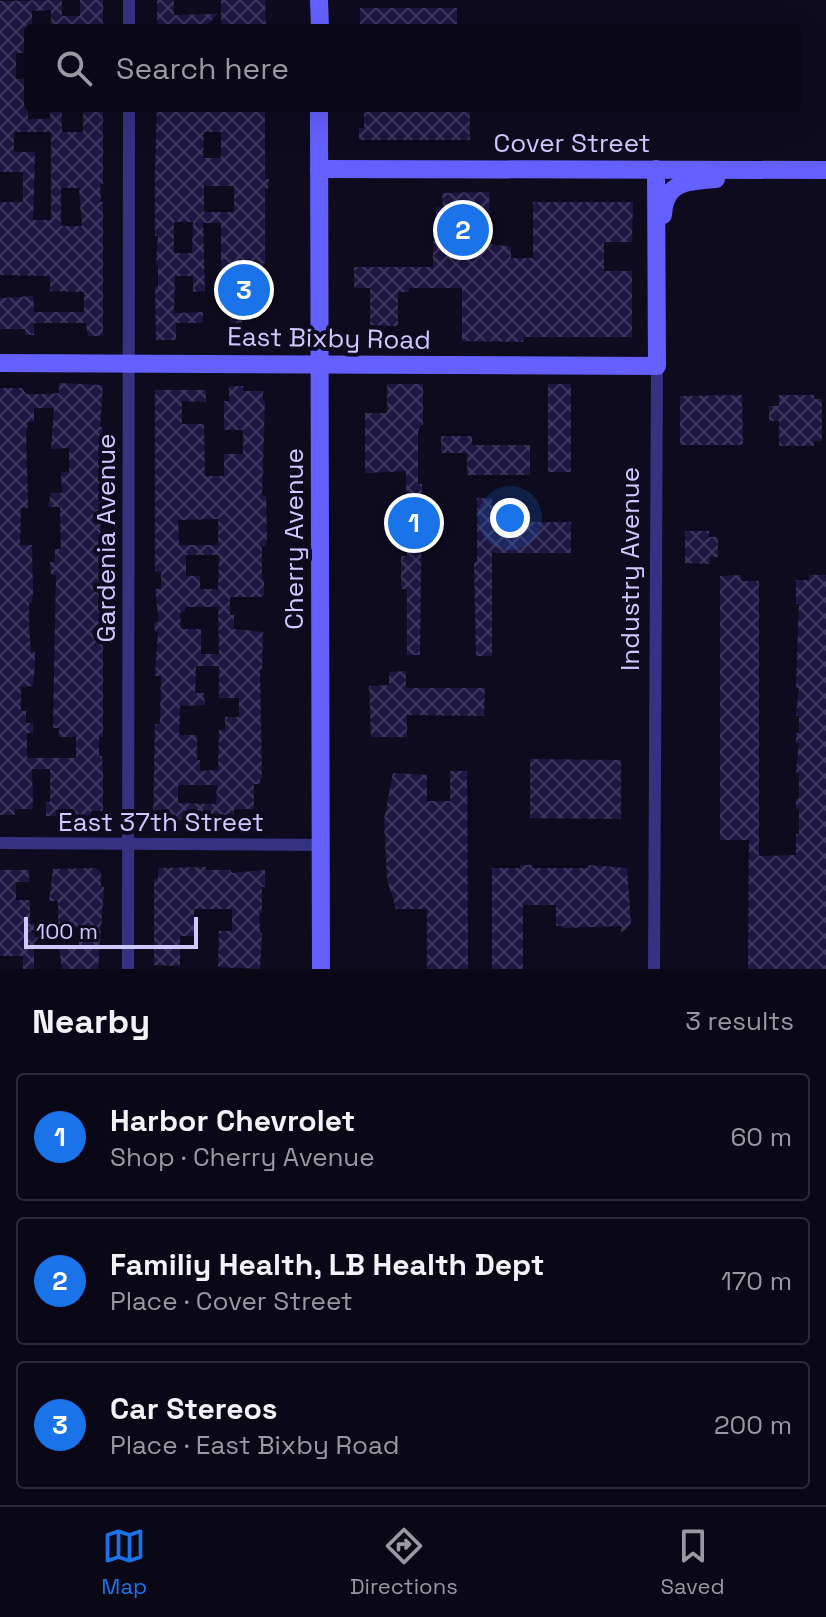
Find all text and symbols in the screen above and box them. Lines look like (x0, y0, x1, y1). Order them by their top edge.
search box (24, 24, 802, 112)
icon: search (52, 46, 96, 90)
text: Search here (116, 49, 289, 88)
street label: Cover Street (493, 126, 651, 160)
pin: 2 (437, 200, 489, 260)
pin: 3 (218, 260, 270, 320)
street label: East Bixby Road (227, 319, 431, 357)
street label: Gardenia Avenue (89, 434, 123, 643)
street label: Cherry Avenue (277, 448, 311, 630)
street label: Industry Avenue (613, 467, 647, 671)
pin: 1 (388, 493, 440, 553)
your location (490, 498, 530, 538)
street label: East 37th Street (58, 805, 264, 839)
scale bar (24, 913, 198, 949)
text: 100 m (36, 917, 98, 945)
text: Nearby (32, 1000, 150, 1043)
text: 3 results (685, 1004, 794, 1038)
text: Harbor Chevrolet (110, 1101, 355, 1140)
text: 1 (54, 1120, 66, 1154)
text: 60 m (730, 1120, 792, 1154)
text: Shop · Cherry Avenue (110, 1140, 375, 1174)
text: Familiy Health, LB Health Dept (110, 1245, 544, 1284)
text: 2 (52, 1264, 68, 1298)
text: 170 m (721, 1264, 792, 1298)
text: Place · Cover Street (110, 1284, 353, 1318)
text: Car Stereos (110, 1389, 278, 1428)
text: 3 (52, 1408, 68, 1442)
text: 200 m (714, 1408, 792, 1442)
text: Place · East Bixby Road (110, 1428, 399, 1462)
tab: Map (101, 1524, 147, 1600)
tab: Directions (350, 1524, 458, 1600)
tab: Saved (660, 1524, 725, 1600)

